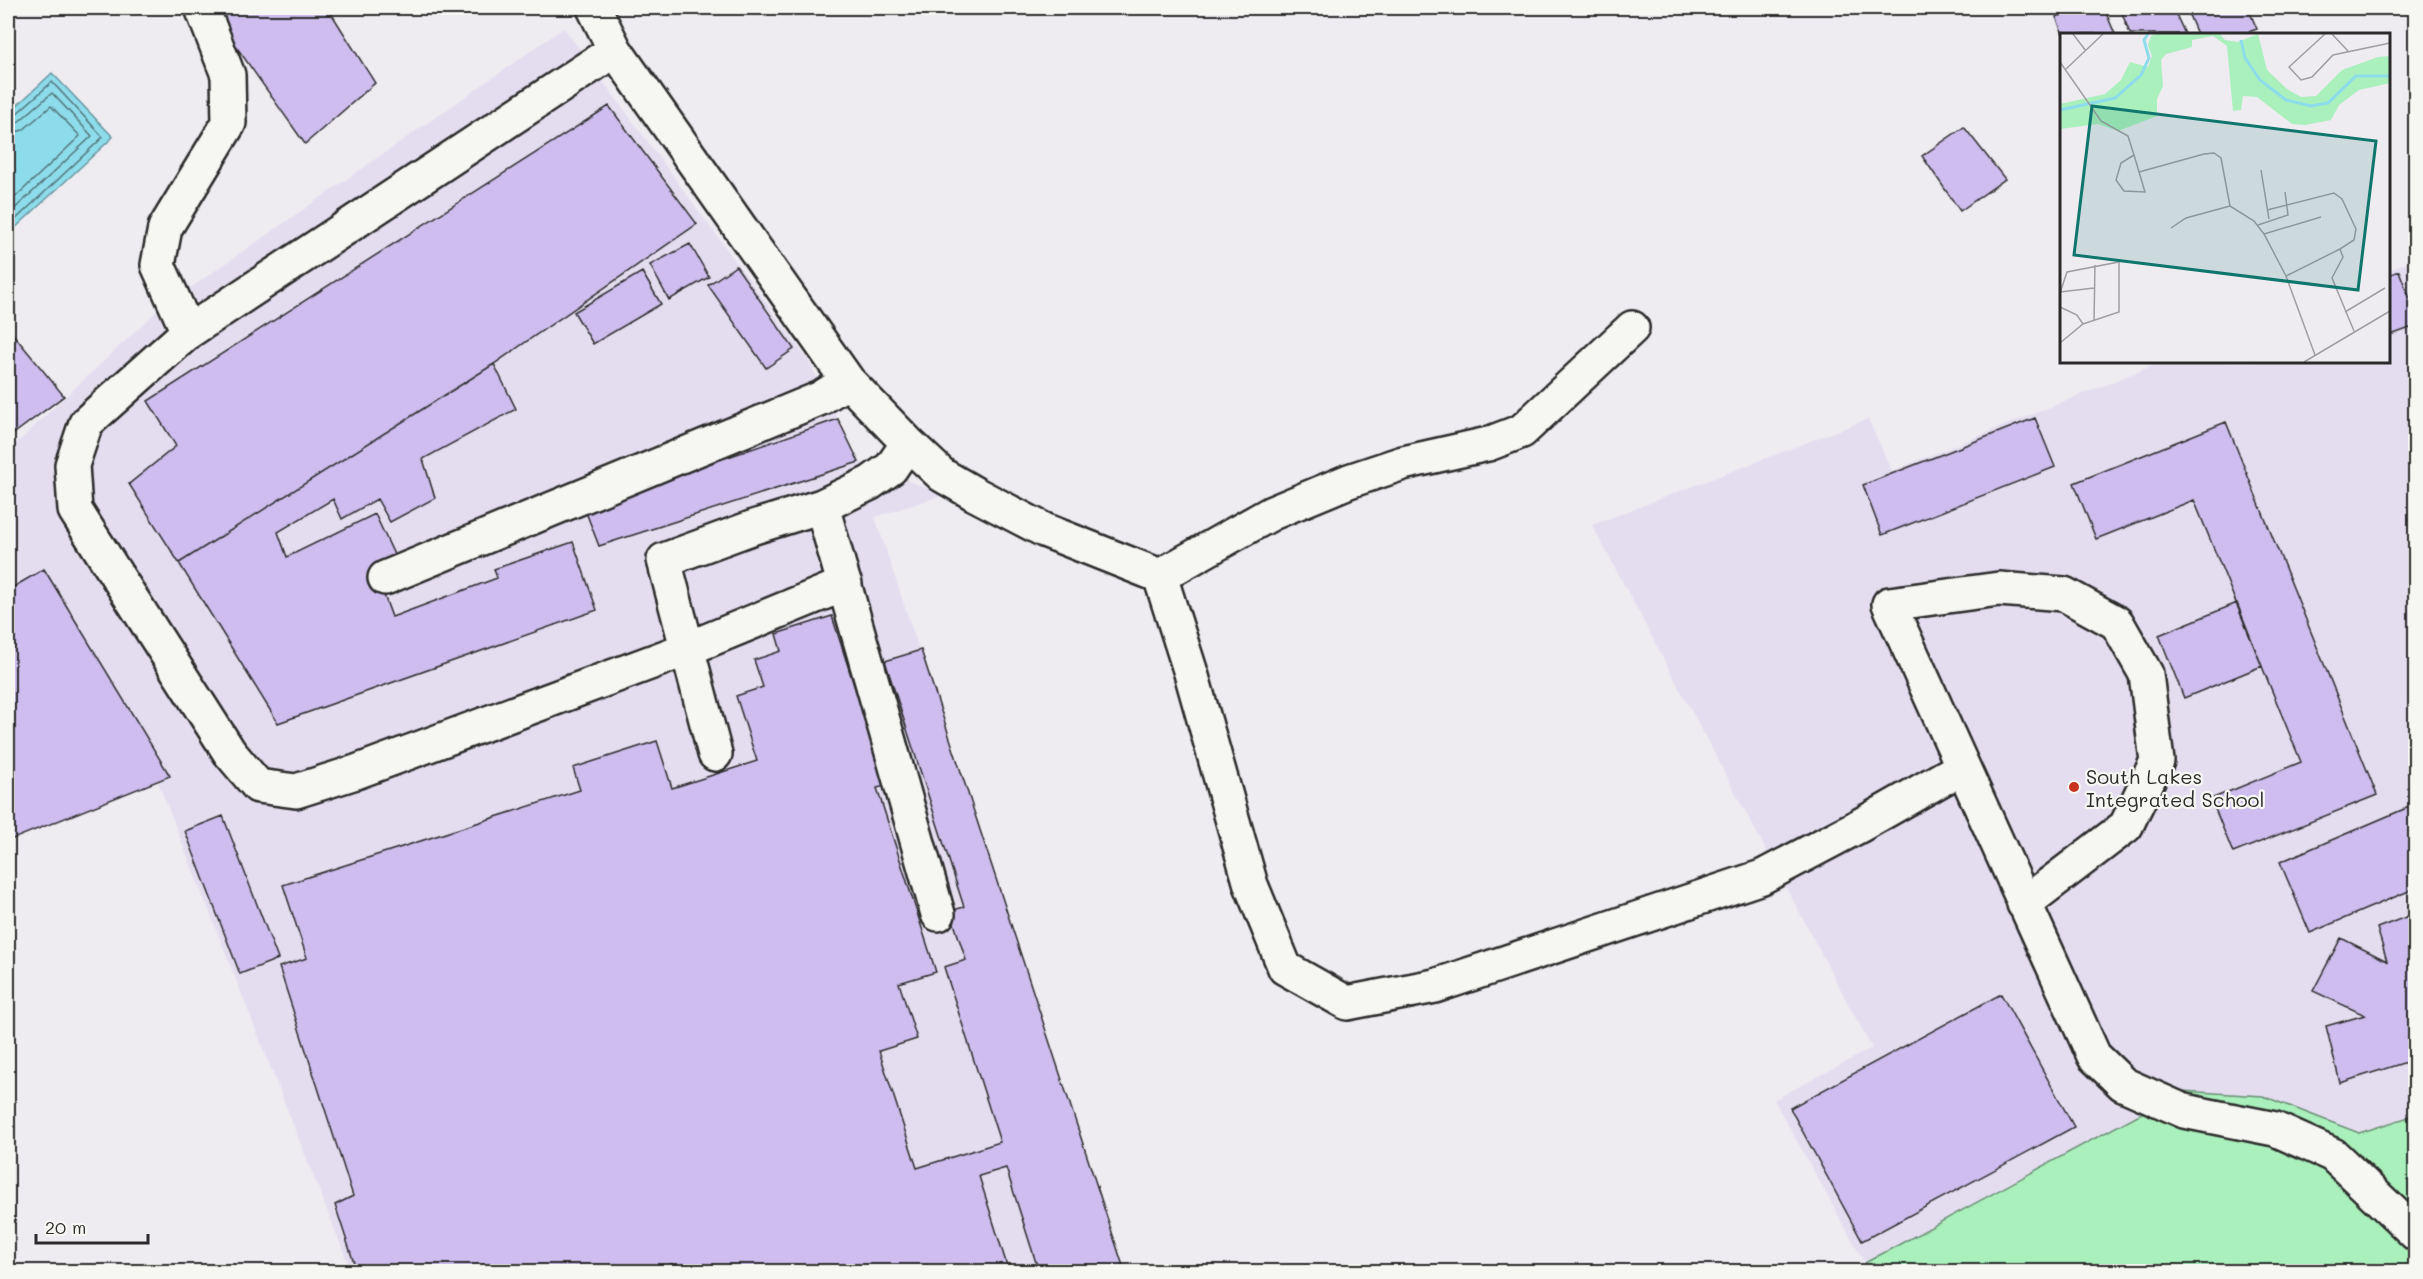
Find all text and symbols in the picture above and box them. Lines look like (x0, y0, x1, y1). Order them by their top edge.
inset map (2060, 33, 2390, 363)
place label: South Lakes Integrated School (2086, 763, 2264, 812)
marker: South Lakes Integrated School (2067, 780, 2081, 794)
scale bar (36, 1207, 148, 1245)
text: 20 m (45, 1215, 86, 1239)

